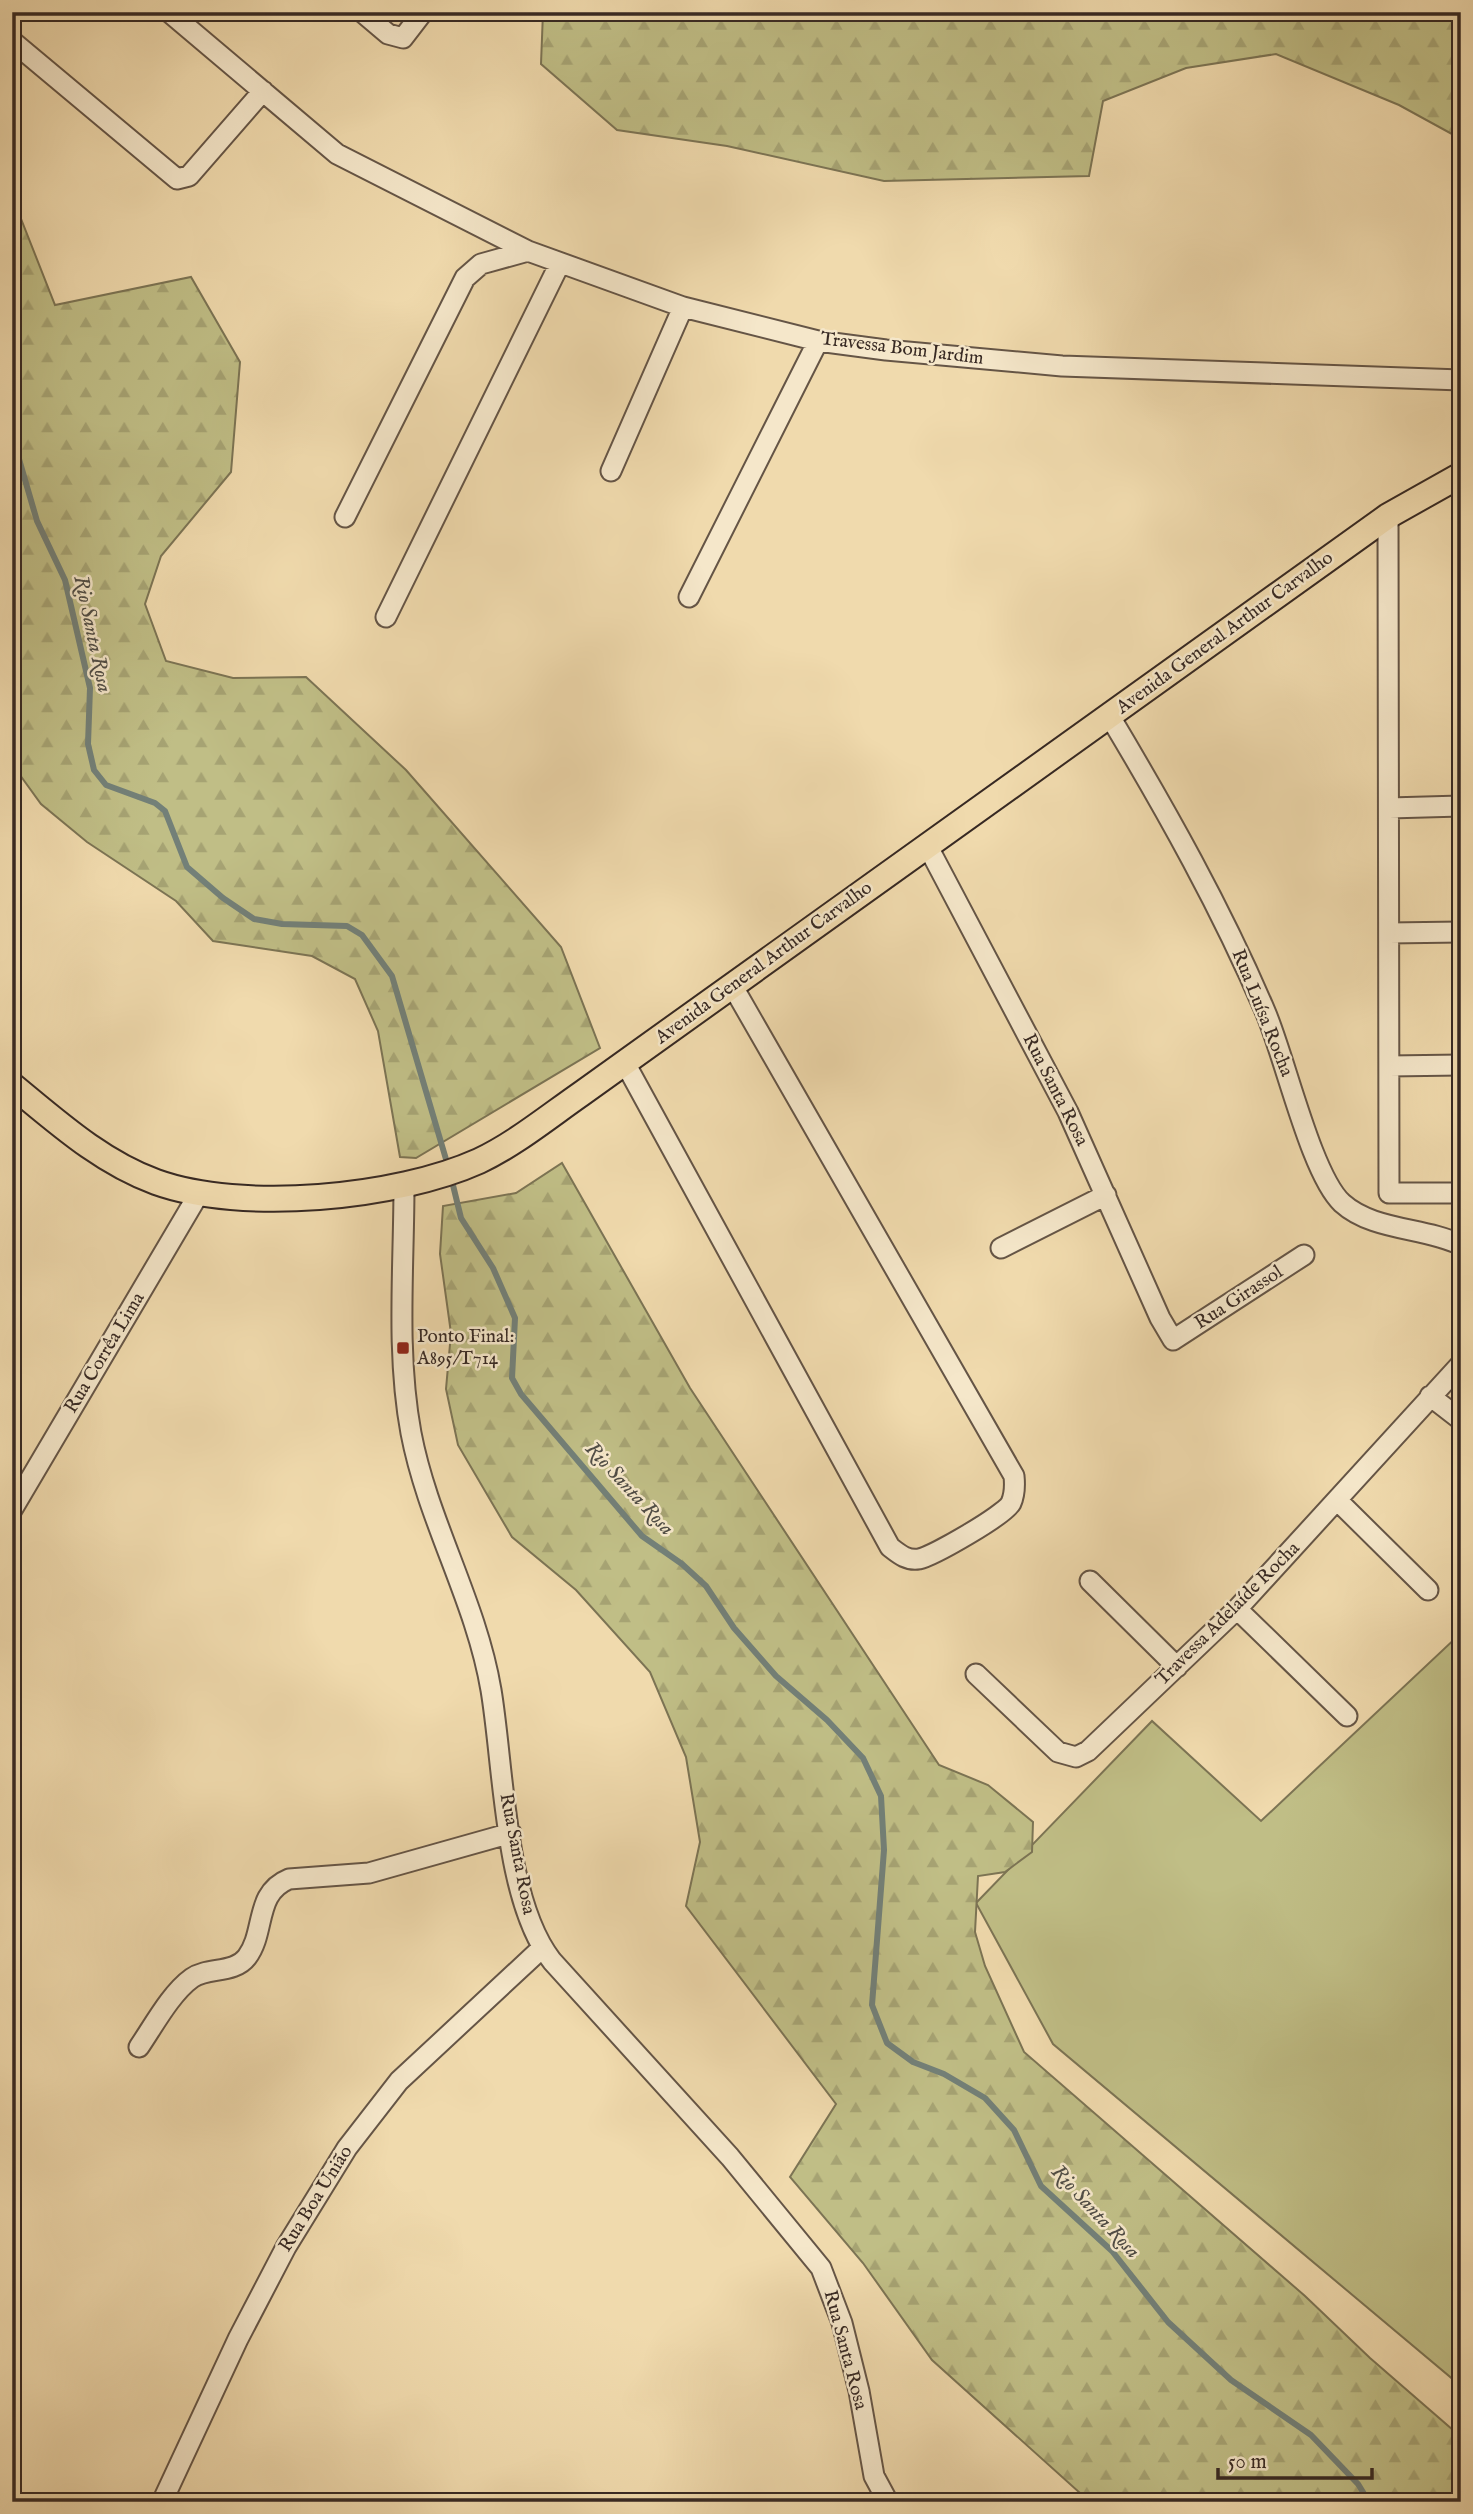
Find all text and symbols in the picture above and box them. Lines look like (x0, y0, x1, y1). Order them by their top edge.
street label: Travessa Bom Jardim (819, 327, 985, 371)
street label: Avenida General Arthur Carvalho (1111, 546, 1338, 720)
water label: Rio Santa Rosa (66, 573, 118, 695)
street label: Avenida General Arthur Carvalho (650, 876, 877, 1050)
street label: Rua Luísa Rocha (1226, 946, 1299, 1081)
street label: Rua Santa Rosa (1016, 1030, 1094, 1151)
street label: Rua Girassol (1190, 1260, 1288, 1335)
street label: Rua Corrêa Lima (59, 1287, 151, 1418)
place label: Ponto Final: A895/T714 (416, 1325, 514, 1371)
marker: Ponto Final: A895/T714 (395, 1340, 411, 1356)
water label: Rio Santa Rosa (579, 1436, 679, 1542)
street label: Travessa Adelaíde Rocha (1151, 1536, 1306, 1691)
street label: Rua Santa Rosa (493, 1791, 541, 1917)
street label: Rua Boa União (274, 2141, 358, 2257)
water label: Rio Santa Rosa (1045, 2159, 1145, 2265)
street label: Rua Santa Rosa (817, 2288, 873, 2413)
scale bar (1218, 2437, 1372, 2481)
text: 50 m (1228, 2449, 1267, 2476)

